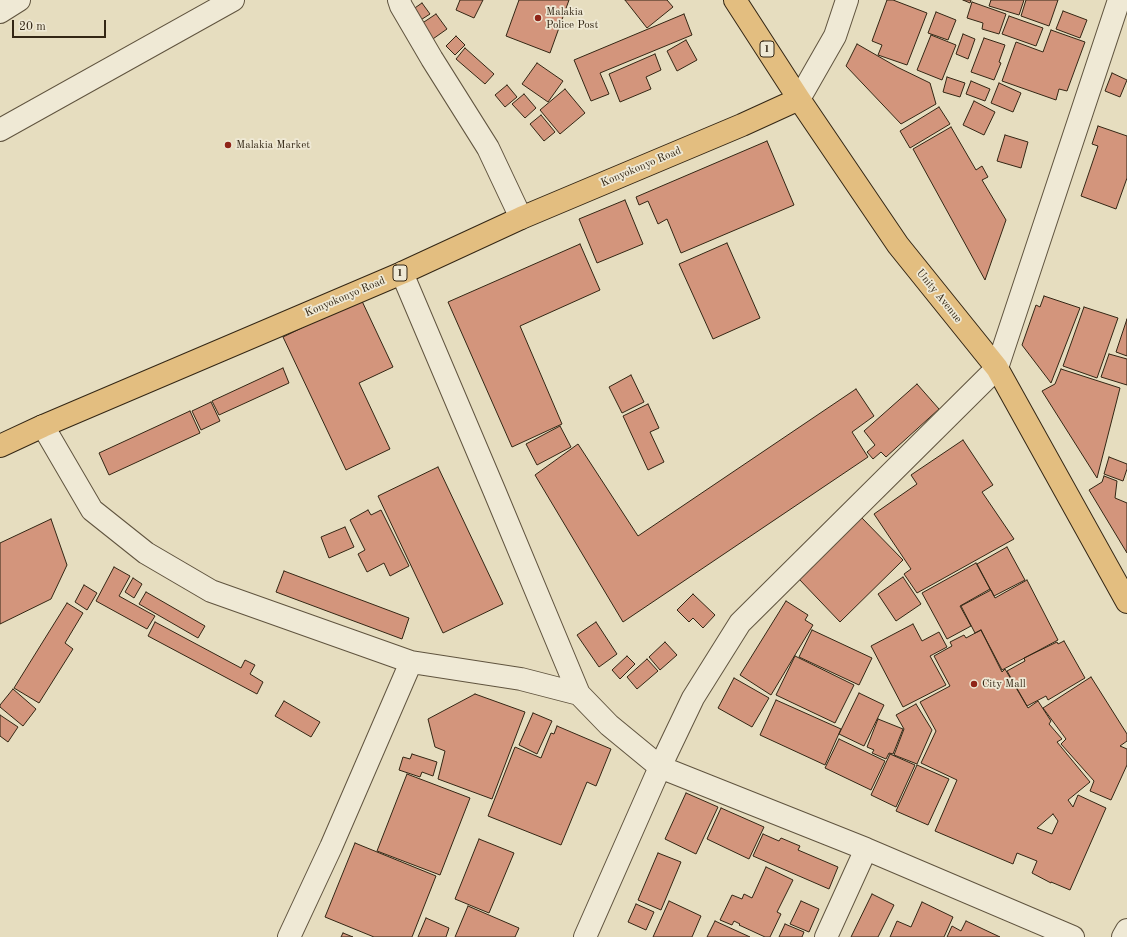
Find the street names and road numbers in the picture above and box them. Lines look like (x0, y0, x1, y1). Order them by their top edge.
road number: 1 (760, 41, 774, 57)
street label: Konyokonyo Road (599, 144, 683, 190)
road number: 1 (393, 265, 407, 281)
street label: Unity Avenue (913, 267, 965, 325)
street label: Konyokonyo Road (303, 274, 387, 320)

